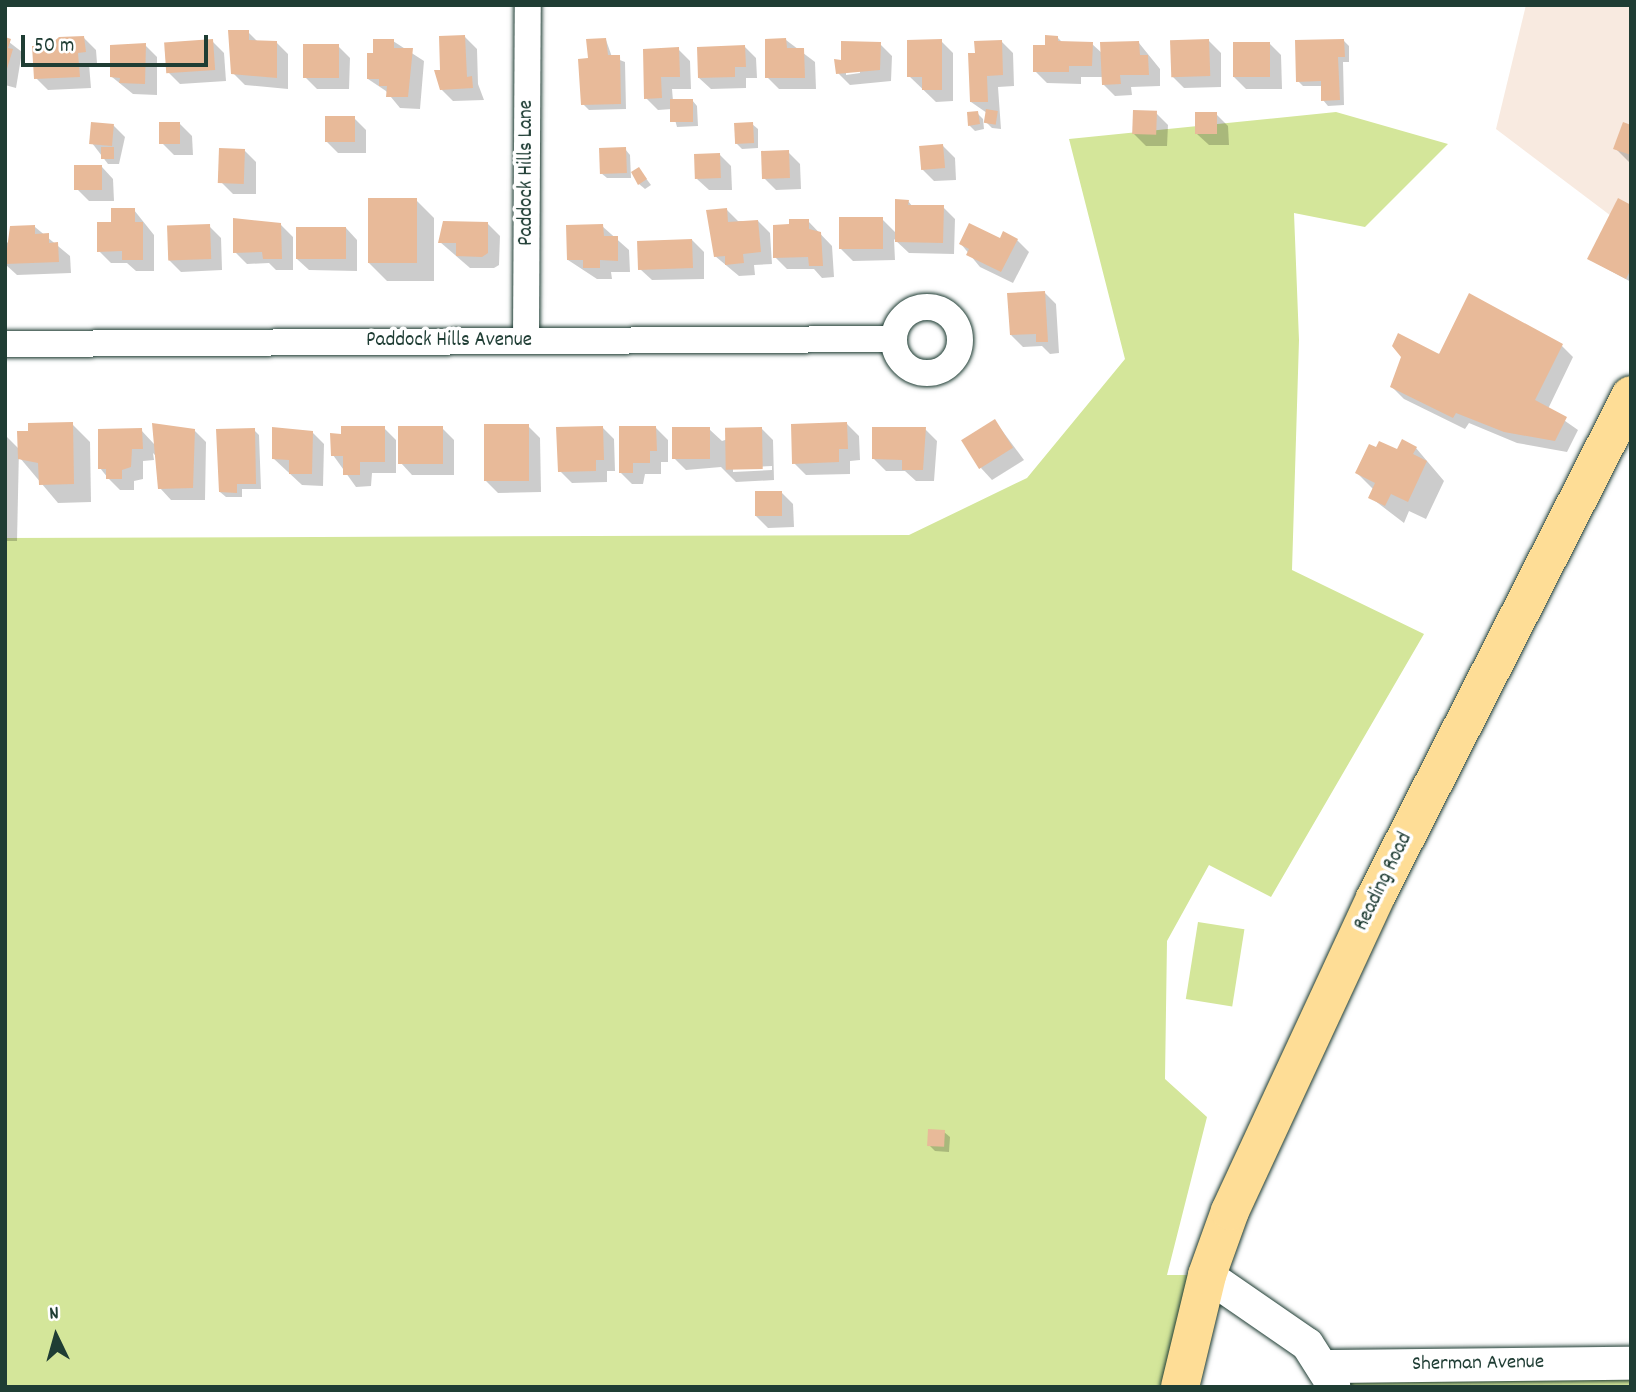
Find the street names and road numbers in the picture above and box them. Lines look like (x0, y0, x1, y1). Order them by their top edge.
street label: Paddock Hills Lane (514, 100, 540, 246)
street label: Paddock Hills Avenue (366, 328, 532, 354)
street label: Reading Road (1349, 829, 1419, 935)
street label: Sherman Avenue (1412, 1350, 1544, 1378)

